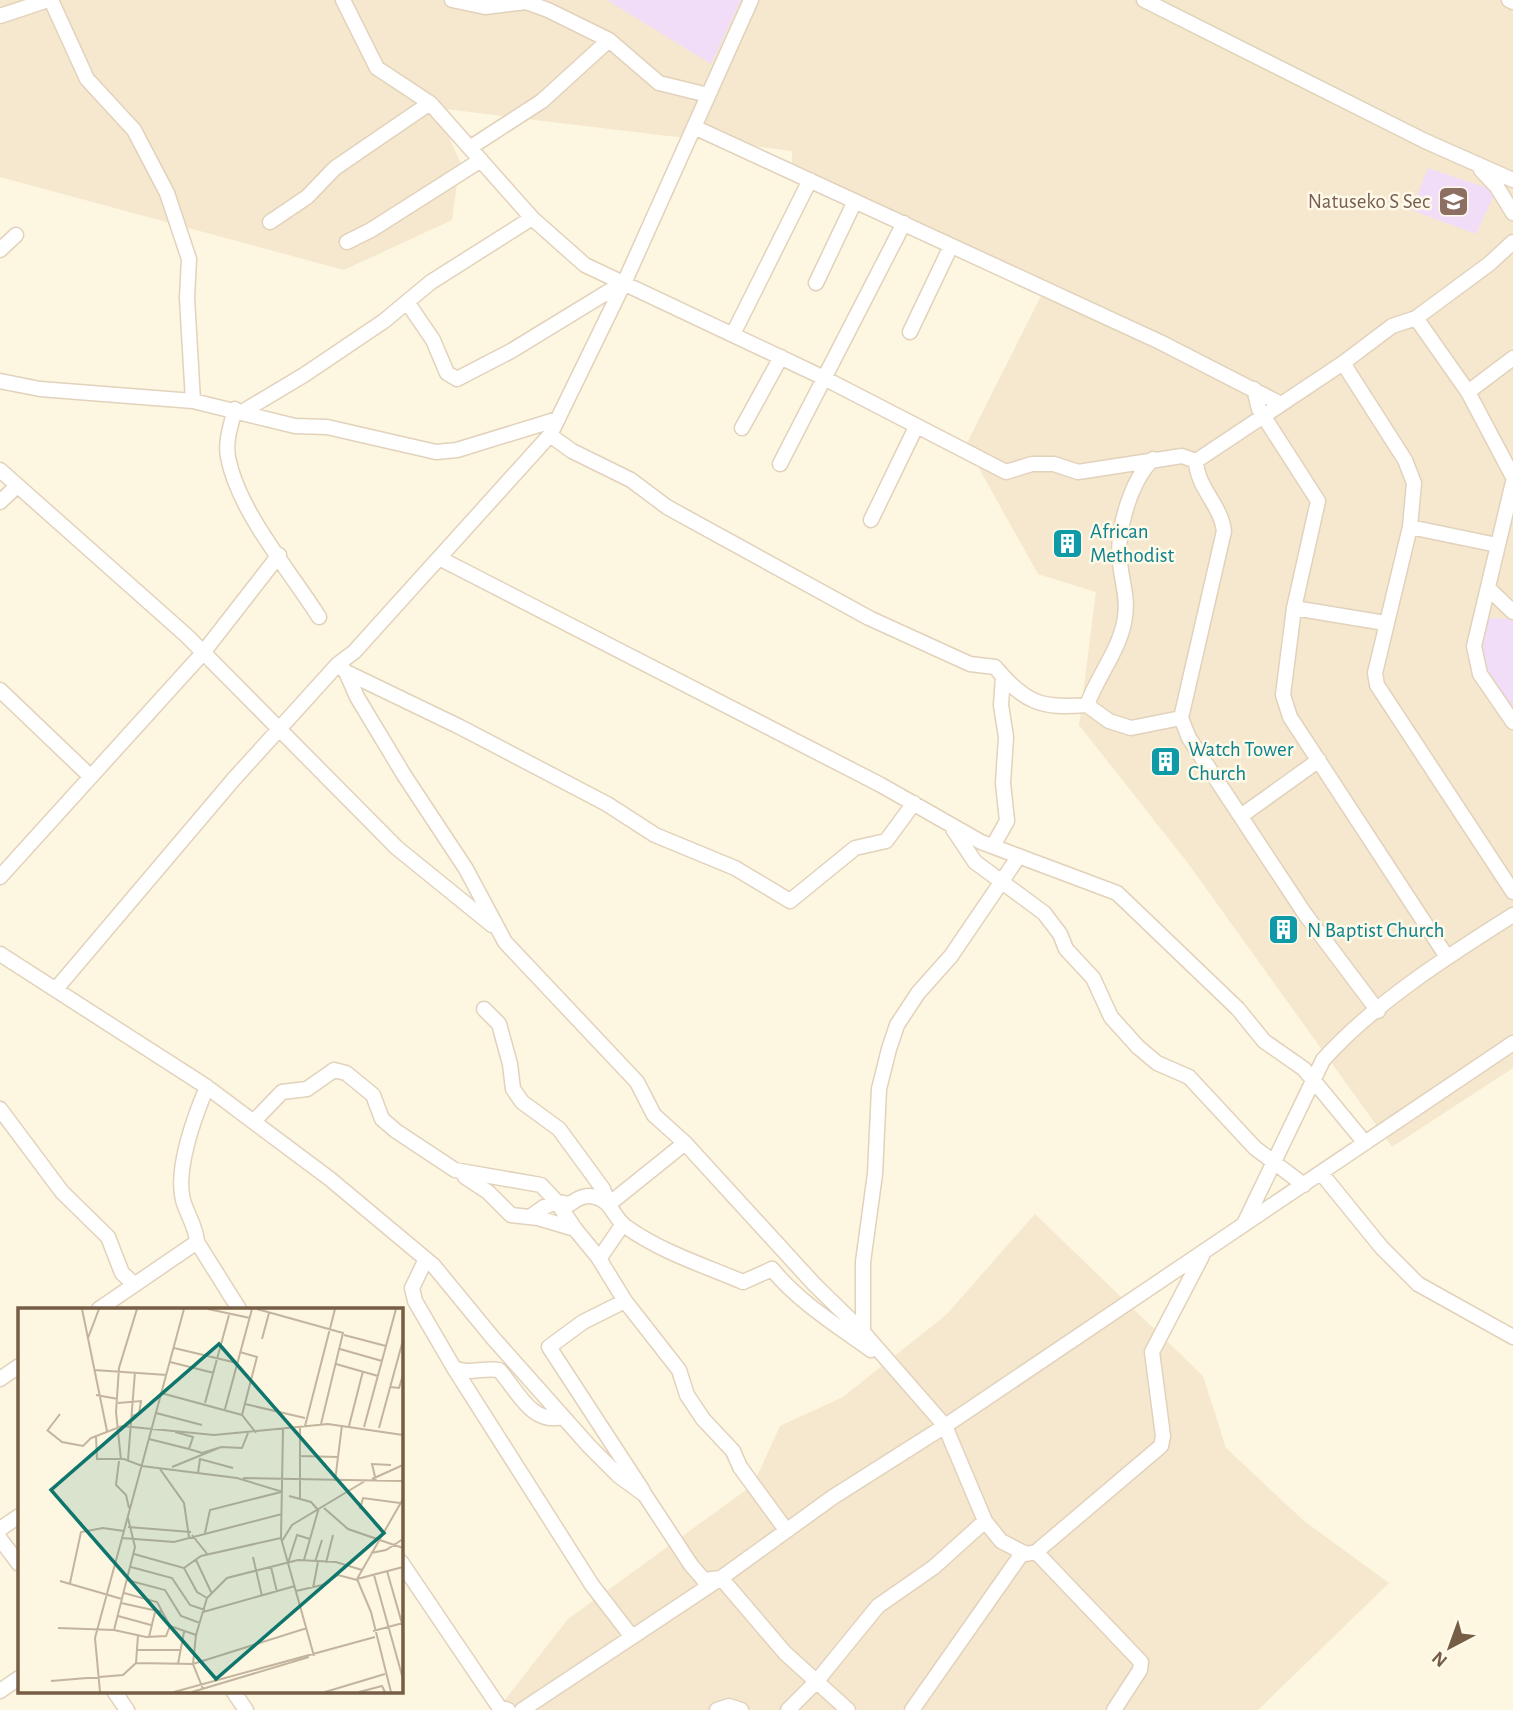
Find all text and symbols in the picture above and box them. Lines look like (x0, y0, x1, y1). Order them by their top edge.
school or university icon: Natuseko S Sec (1436, 184, 1470, 218)
place label: Natuseko S Sec (1308, 191, 1430, 212)
place label: African Methodist (1090, 521, 1174, 566)
building icon: African Methodist (1050, 526, 1084, 560)
place label: Watch Tower Church (1188, 739, 1294, 784)
building icon: Watch Tower Church (1148, 744, 1182, 778)
building icon: N Baptist Church (1267, 913, 1301, 947)
place label: N Baptist Church (1307, 920, 1444, 941)
inset map (18, 1308, 402, 1692)
north arrow (1415, 1612, 1485, 1682)
text: N (1429, 1647, 1451, 1670)

